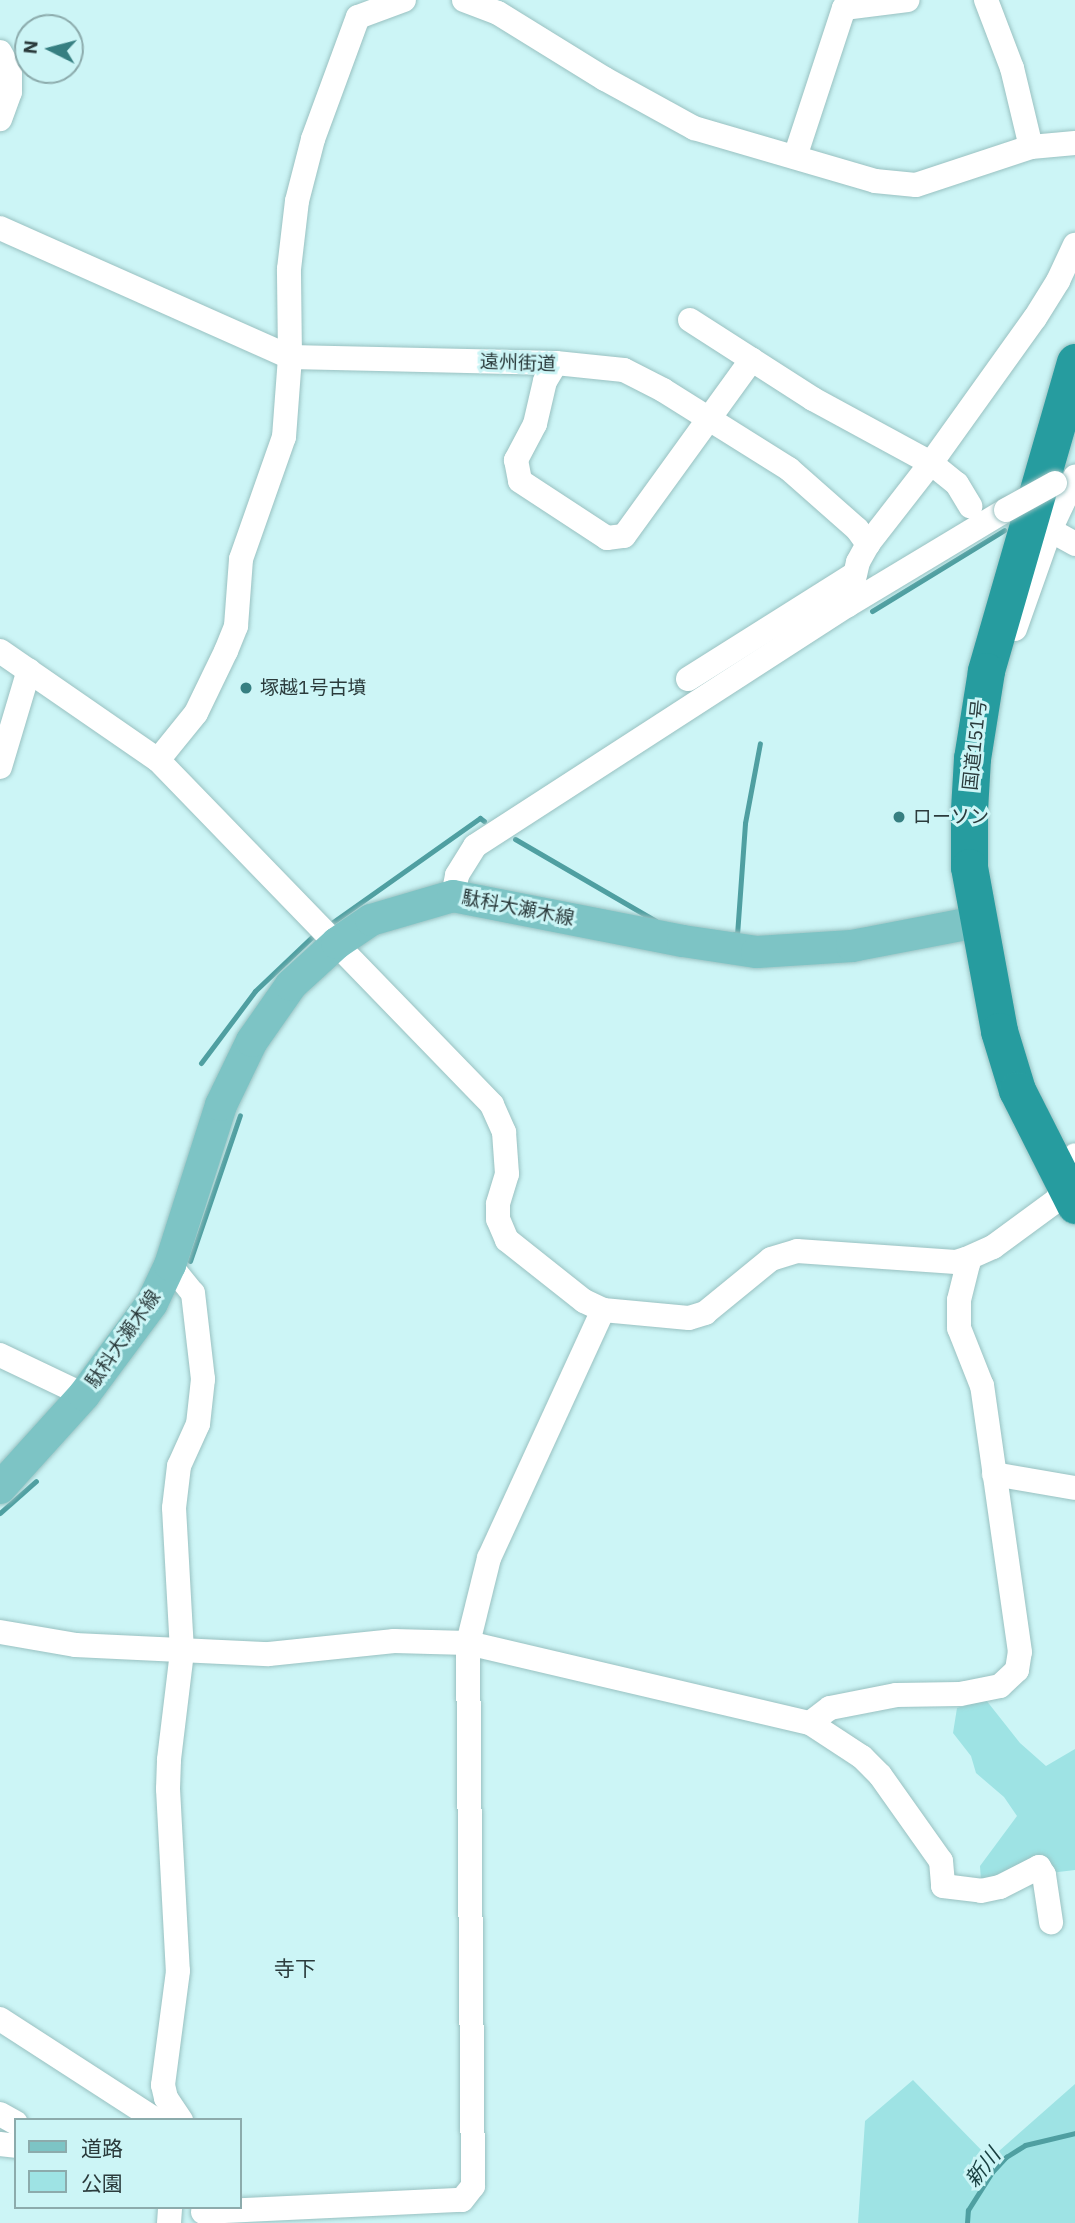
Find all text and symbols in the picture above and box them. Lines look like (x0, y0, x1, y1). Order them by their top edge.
north arrow (14, 14, 84, 84)
text: N (17, 39, 43, 55)
street label: 遠州街道 (480, 350, 556, 376)
place label: 塚越1号古墳 (260, 677, 366, 699)
marker: 塚越1号古墳 (238, 680, 254, 696)
street label: 国道151号 (959, 698, 991, 792)
place label: ローソン (913, 806, 989, 828)
marker: ローソン (891, 809, 907, 825)
street label: 駄科大瀬木線 (460, 886, 576, 930)
street label: 駄科大瀬木線 (81, 1286, 165, 1392)
district label: 寺下 (274, 1955, 316, 1981)
legend (14, 2118, 242, 2209)
text: 道路 (81, 2134, 123, 2162)
water label: 新川 (959, 2143, 1005, 2191)
text: 公園 (81, 2169, 123, 2197)

